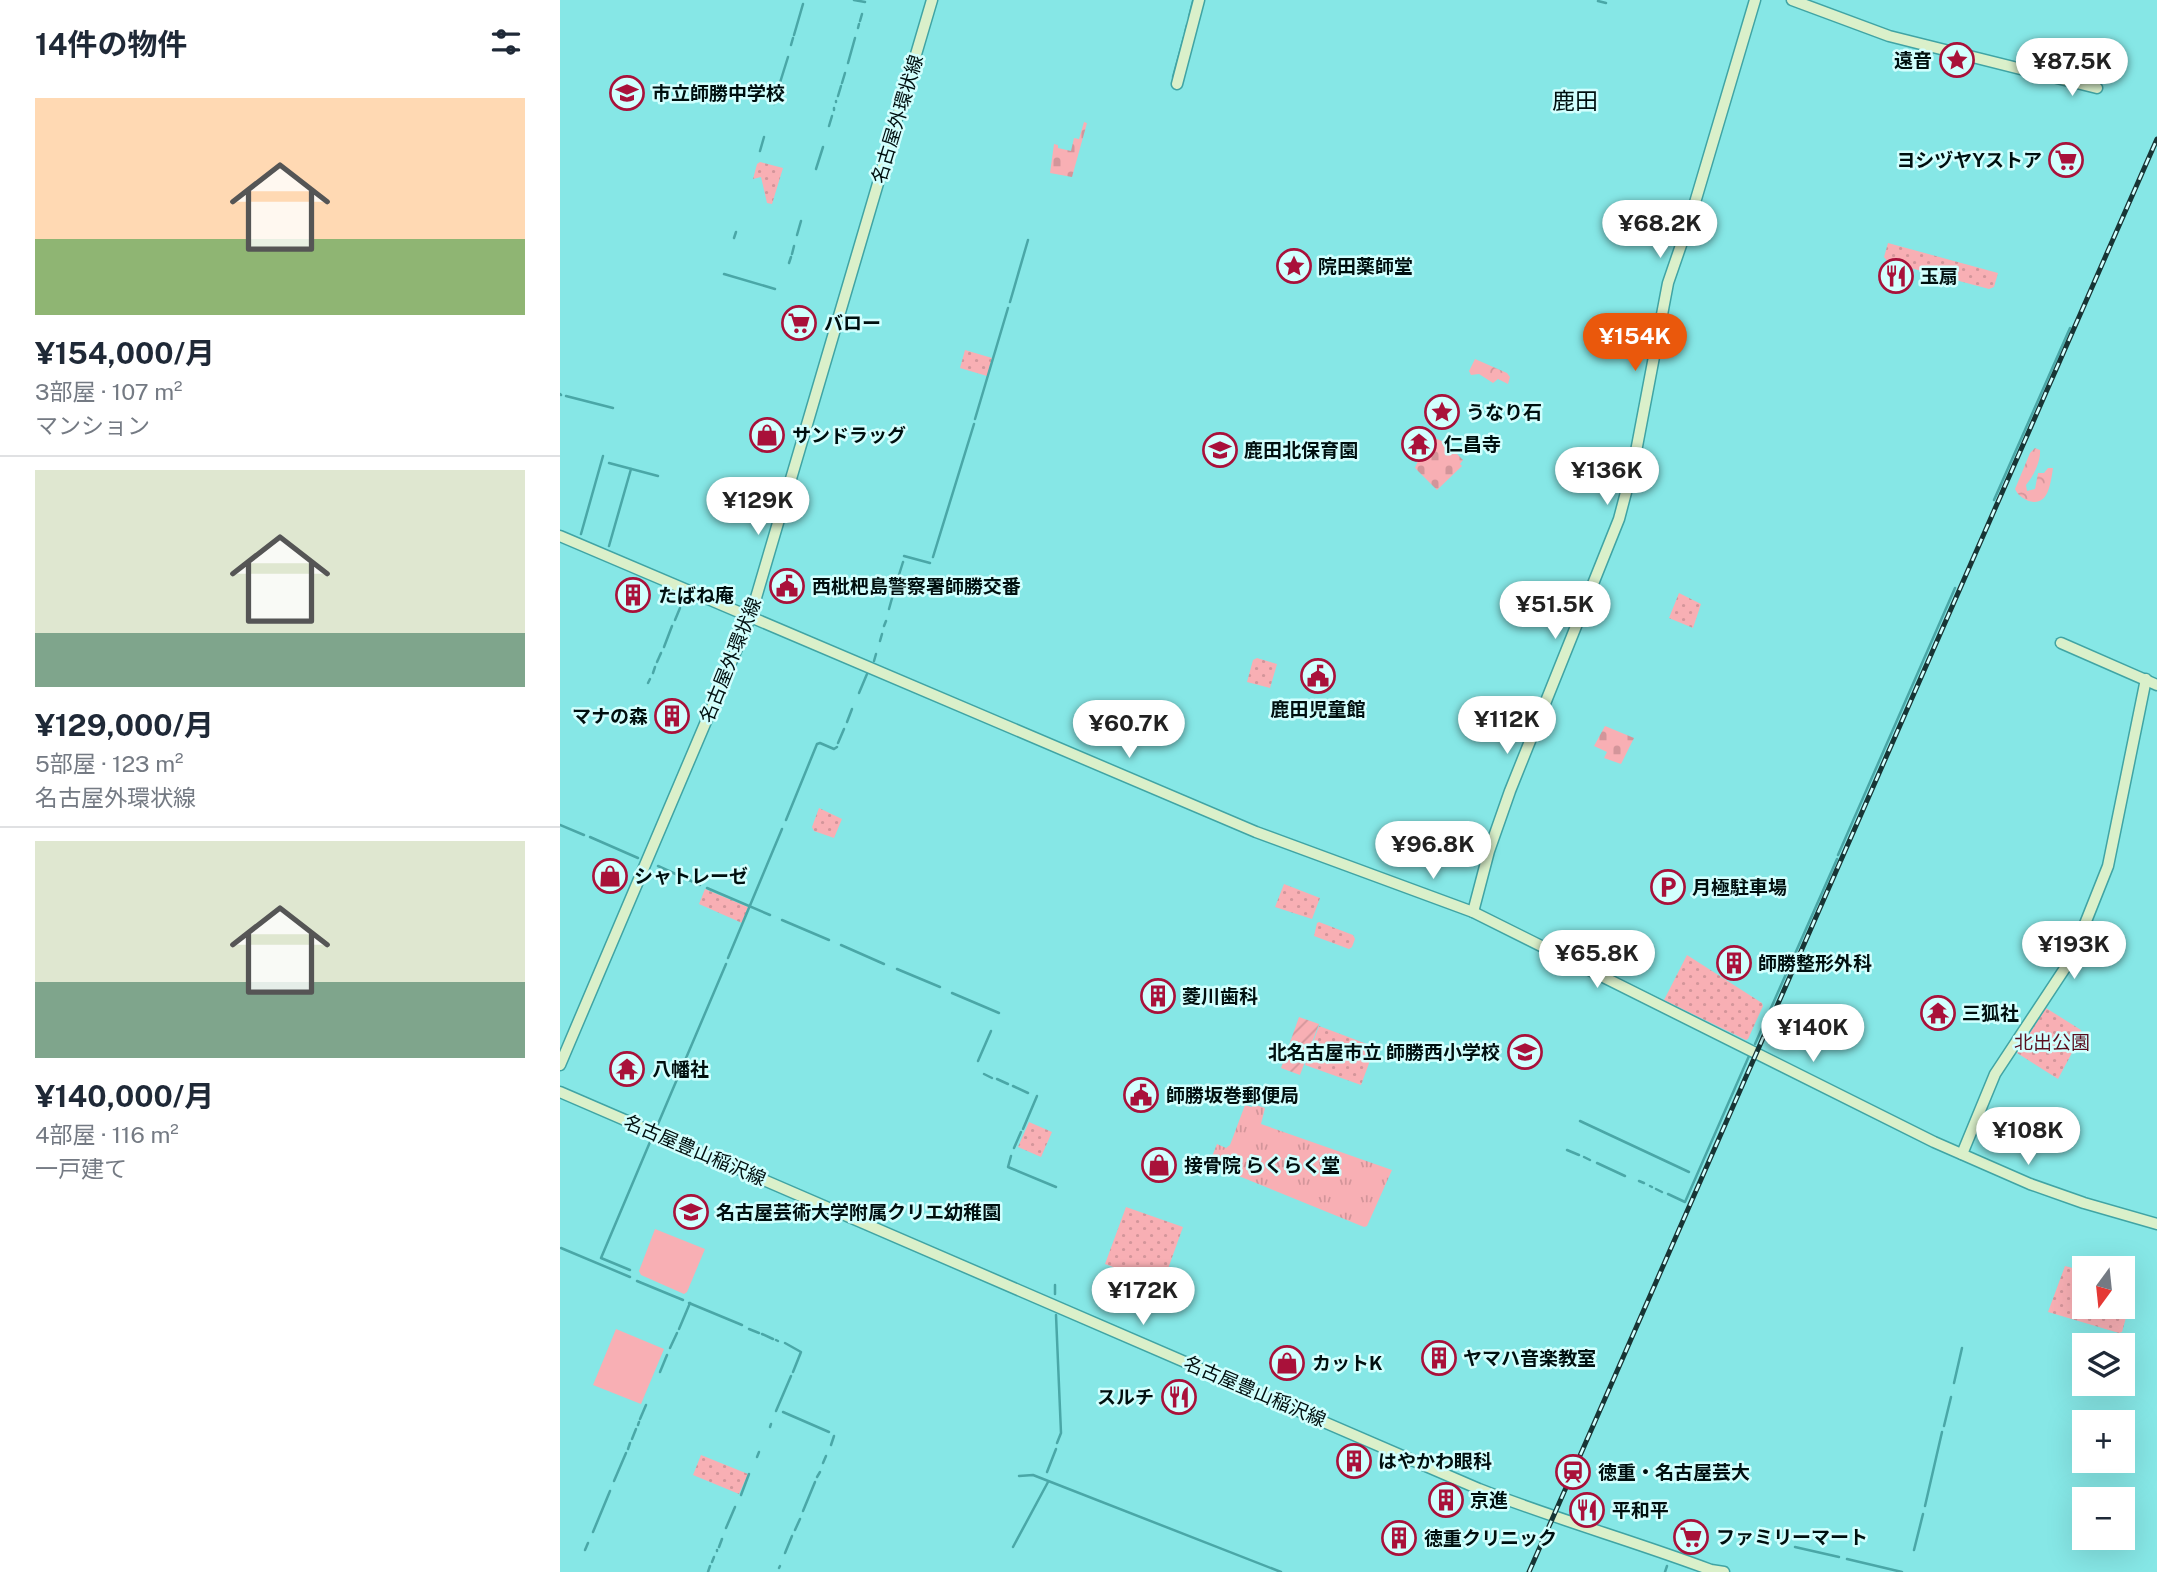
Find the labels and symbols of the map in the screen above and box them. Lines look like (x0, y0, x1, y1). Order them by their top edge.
pin: ¥87.5K (2015, 38, 2129, 98)
place icon: 遠音 (1938, 41, 1976, 79)
place label: 遠音 (1894, 49, 1932, 71)
street label: 名古屋外環状線 (867, 52, 927, 186)
school or university icon: 市立師勝中学校 (608, 74, 646, 112)
place label: 市立師勝中学校 (652, 82, 785, 104)
district label: 鹿田 (1552, 87, 1598, 114)
supermarket icon: ヨシヅヤYストア (2047, 141, 2085, 179)
place label: ヨシヅヤYストア (1896, 149, 2042, 171)
pin: ¥68.2K (1603, 201, 1717, 260)
place icon: 院田薬師堂 (1275, 247, 1313, 285)
place label: 院田薬師堂 (1318, 255, 1413, 277)
restaurant icon: 玉扇 (1877, 257, 1915, 295)
place label: 玉扇 (1920, 265, 1958, 287)
supermarket icon: バロー (780, 304, 818, 342)
place label: バロー (824, 312, 881, 334)
pin: ¥154K (1586, 314, 1684, 373)
place icon: うなり石 (1423, 393, 1461, 431)
place label: うなり石 (1466, 401, 1542, 423)
shop icon: サンドラッグ (748, 416, 786, 454)
place label: サンドラッグ (792, 424, 906, 446)
temple icon: 仁昌寺 (1400, 425, 1438, 463)
school or university icon: 鹿田北保育園 (1201, 431, 1239, 469)
place label: 仁昌寺 (1444, 433, 1501, 455)
place label: 鹿田北保育園 (1244, 439, 1358, 461)
pin: ¥136K (1558, 448, 1656, 507)
pin: ¥129K (709, 477, 807, 537)
public building icon: 西枇杷島警察署師勝交番 (768, 567, 806, 605)
place label: 西枇杷島警察署師勝交番 (812, 575, 1021, 597)
building icon: たばね庵 (614, 576, 652, 614)
pin: ¥51.5K (1498, 582, 1612, 641)
place label: たばね庵 (658, 584, 734, 606)
street label: 名古屋外環状線 (695, 594, 765, 726)
public building icon: 鹿田児童館 (1299, 657, 1337, 695)
pin: ¥112K (1458, 696, 1556, 756)
building icon: マナの森 (653, 697, 691, 735)
place label: 鹿田児童館 (1270, 698, 1366, 720)
pin: ¥60.7K (1072, 700, 1186, 760)
place label: マナの森 (572, 705, 648, 727)
pin: ¥96.8K (1376, 822, 1490, 881)
shop icon: シャトレーゼ (591, 857, 629, 895)
place label: シャトレーゼ (634, 865, 748, 887)
parking icon: 月極駐車場 (1649, 868, 1687, 906)
place label: 月極駐車場 (1692, 876, 1787, 898)
pin: ¥193K (2025, 922, 2123, 981)
pin: ¥65.8K (1540, 930, 1654, 990)
building icon: 師勝整形外科 (1715, 944, 1753, 982)
place label: 師勝整形外科 (1758, 952, 1872, 974)
building icon: 菱川歯科 (1139, 977, 1177, 1015)
place label: 菱川歯科 (1182, 985, 1258, 1007)
temple icon: 三狐社 (1919, 994, 1957, 1032)
place label: 三狐社 (1962, 1002, 2019, 1024)
pin: ¥140K (1764, 1004, 1862, 1064)
park label: 北出公園 (2014, 1031, 2090, 1053)
school or university icon: 北名古屋市立 師勝西小学校 (1506, 1033, 1544, 1071)
place label: 北名古屋市立 師勝西小学校 (1268, 1041, 1500, 1063)
temple icon: 八幡社 (608, 1050, 646, 1088)
place label: 八幡社 (652, 1058, 709, 1080)
public building icon: 師勝坂巻郵便局 (1122, 1076, 1160, 1114)
place label: 師勝坂巻郵便局 (1166, 1084, 1299, 1106)
pin: ¥108K (1979, 1108, 2077, 1167)
street label: 名古屋豊山稲沢線 (621, 1110, 769, 1190)
shop icon: 接骨院 らくらく堂 (1140, 1146, 1178, 1184)
place label: 接骨院 らくらく堂 (1184, 1154, 1340, 1176)
school or university icon: 名古屋芸術大学附属クリエ幼稚園 (672, 1193, 710, 1231)
place label: 名古屋芸術大学附属クリエ幼稚園 (716, 1201, 1001, 1223)
north arrow (2072, 1256, 2135, 1320)
pin: ¥172K (1094, 1268, 1192, 1327)
building icon: ヤマハ音楽教室 (1420, 1339, 1458, 1377)
shop icon: カットK (1268, 1344, 1306, 1382)
place label: ヤマハ音楽教室 (1463, 1347, 1596, 1369)
street label: 名古屋豊山稲沢線 (1181, 1351, 1329, 1431)
place label: カットK (1312, 1352, 1383, 1374)
restaurant icon: スルチ (1160, 1378, 1198, 1416)
place label: スルチ (1097, 1386, 1154, 1408)
building icon: はやかわ眼科 (1335, 1442, 1373, 1480)
place label: はやかわ眼科 (1378, 1450, 1492, 1472)
station icon: 徳重・名古屋芸大 (1554, 1453, 1592, 1491)
place label: 徳重・名古屋芸大 (1598, 1461, 1750, 1483)
building icon: 京進 (1427, 1481, 1465, 1519)
place label: 京進 (1470, 1489, 1508, 1511)
restaurant icon: 平和平 (1568, 1491, 1606, 1529)
place label: 平和平 (1612, 1499, 1669, 1521)
supermarket icon: ファミリーマート (1672, 1518, 1710, 1556)
building icon: 徳重クリニック (1380, 1519, 1418, 1557)
place label: ファミリーマート (1716, 1526, 1868, 1548)
place label: 徳重クリニック (1424, 1527, 1557, 1549)

